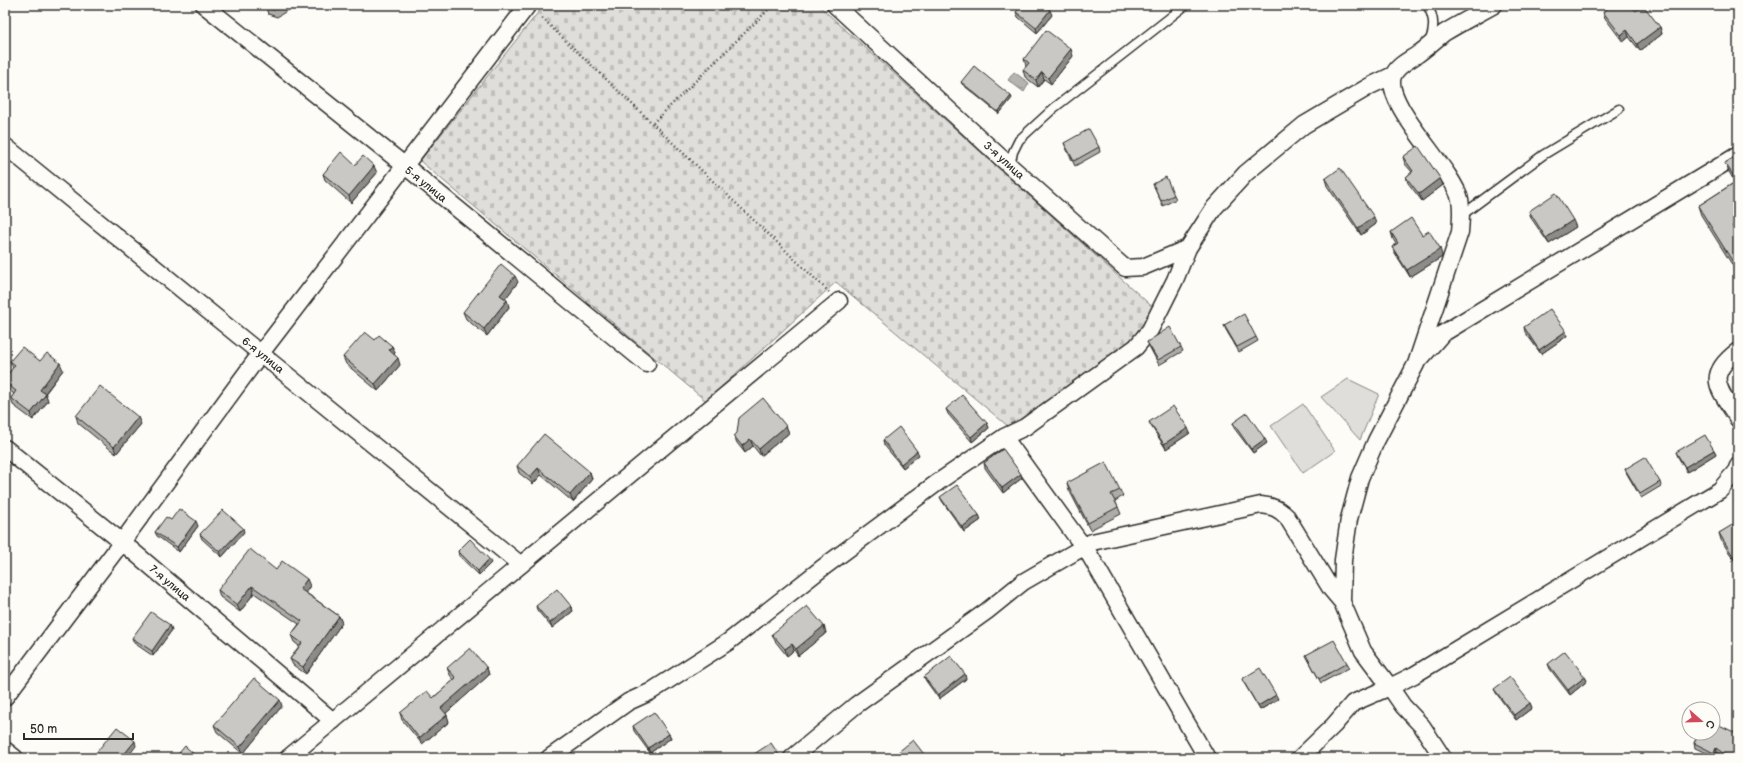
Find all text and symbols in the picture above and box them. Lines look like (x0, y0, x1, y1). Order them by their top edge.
street label: 3-я улица (981, 139, 1027, 182)
street label: 5-я улица (402, 164, 450, 205)
street label: 6-я улица (239, 335, 287, 377)
street label: 7-я улица (147, 563, 193, 604)
north arrow (1681, 701, 1721, 741)
scale bar (24, 715, 133, 741)
text: С (1702, 718, 1717, 730)
text: 50 m (30, 722, 57, 737)

